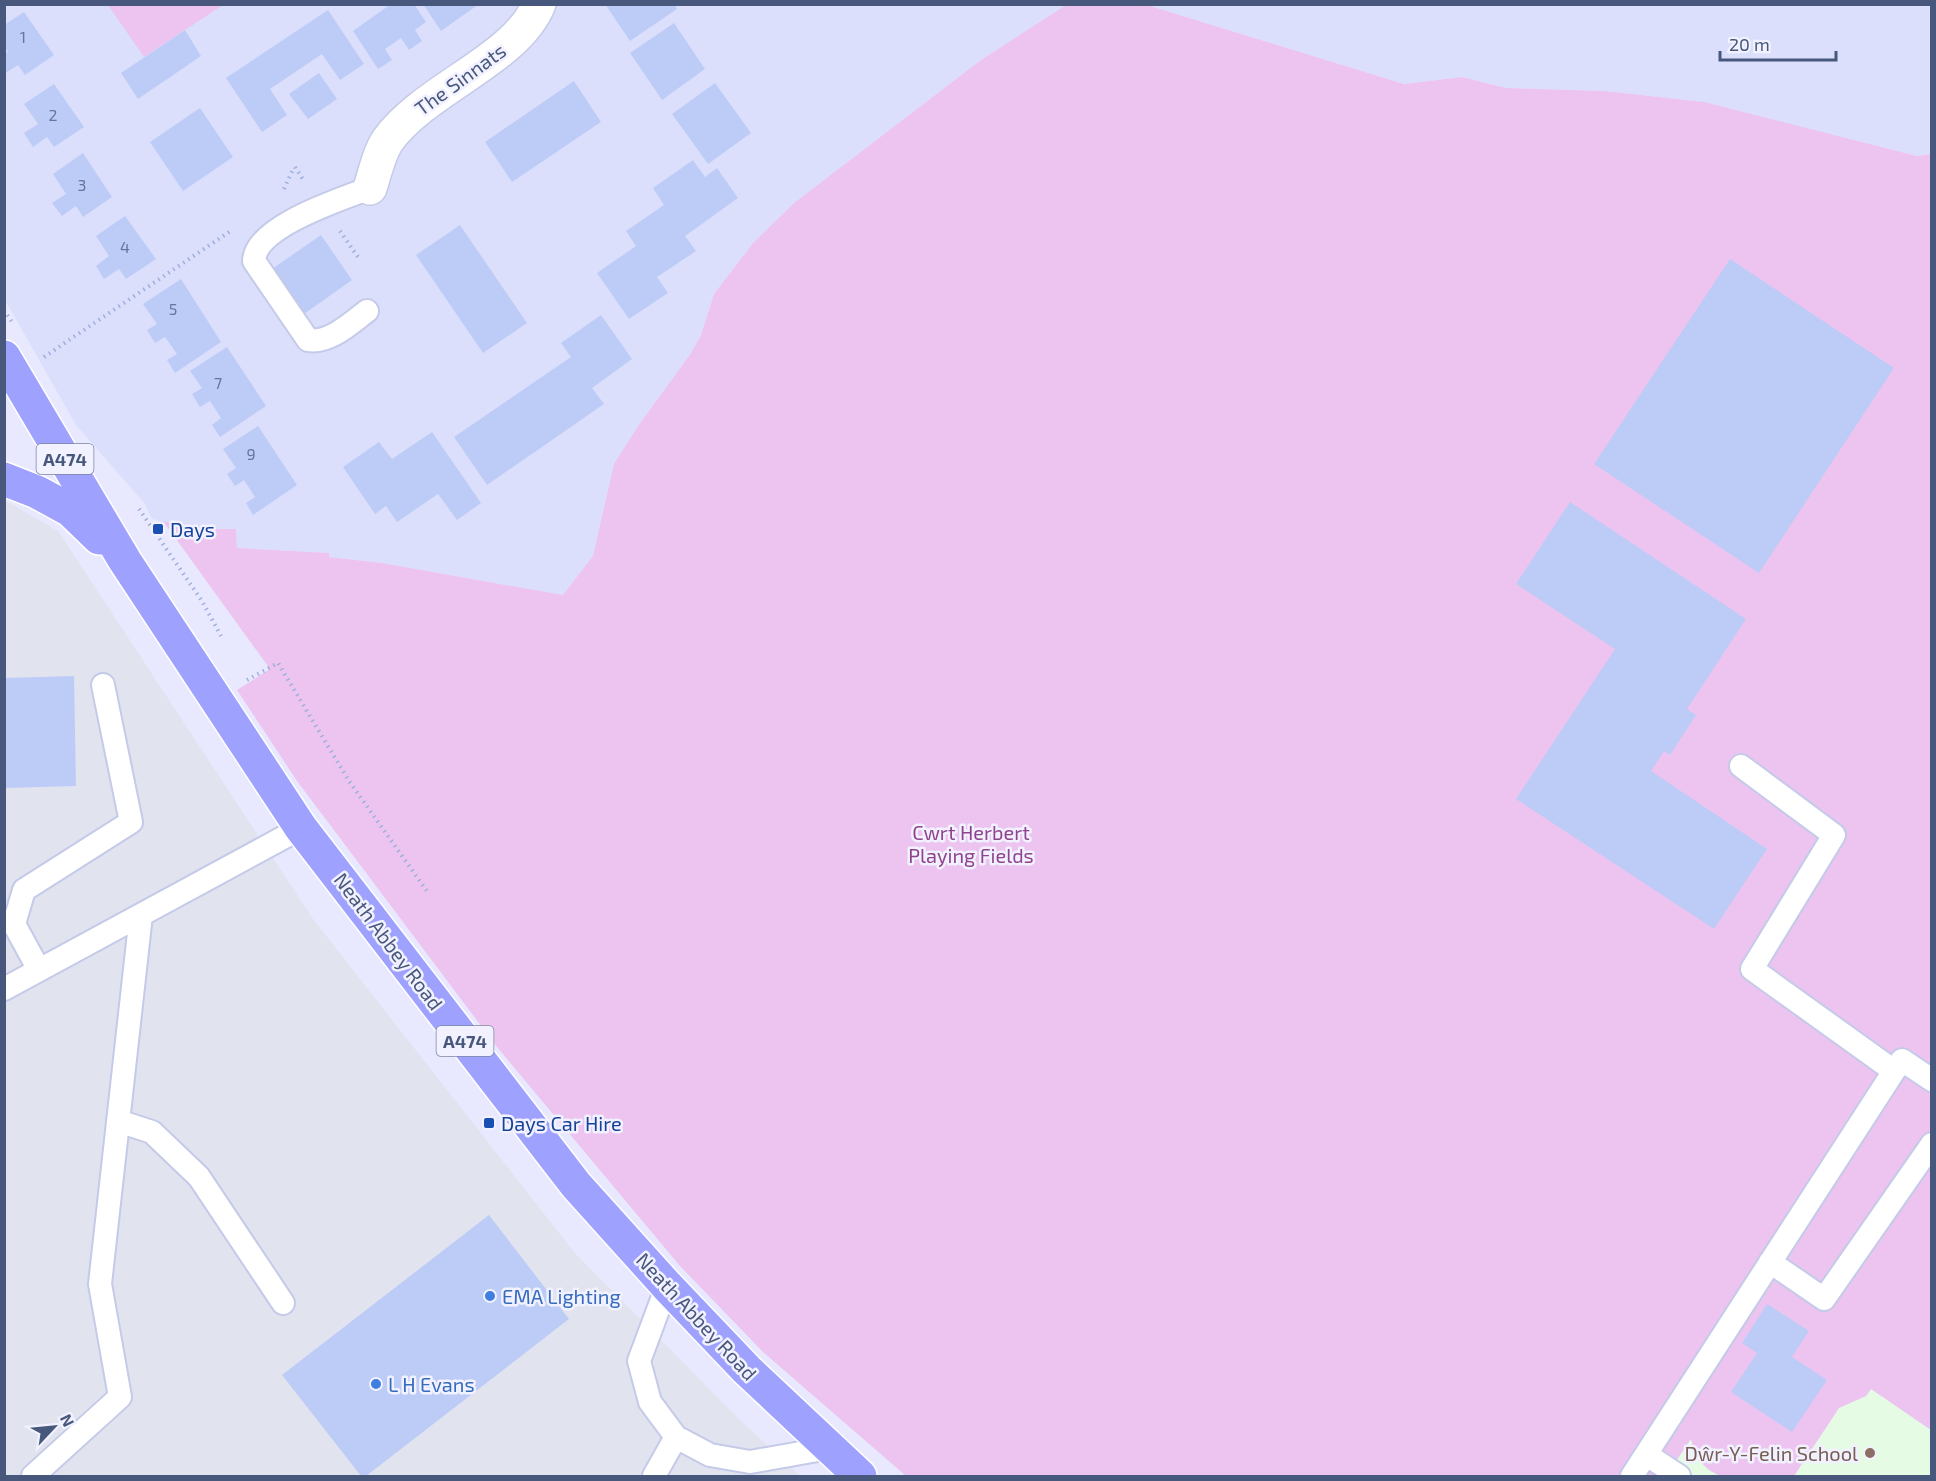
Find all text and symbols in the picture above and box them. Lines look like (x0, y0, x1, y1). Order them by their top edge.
scale bar (1720, 24, 1836, 62)
house number: 1 (20, 27, 26, 46)
text: 20 m (1729, 33, 1770, 55)
street label: The Sinnats (410, 38, 510, 120)
house number: 2 (49, 105, 58, 124)
house number: 3 (78, 175, 86, 194)
house number: 4 (120, 237, 130, 256)
house number: 5 (169, 299, 177, 318)
house number: 7 (214, 373, 222, 392)
road number: A474 (36, 444, 94, 474)
house number: 9 (246, 444, 256, 463)
place label: Days (170, 517, 215, 541)
marker: Days (151, 522, 165, 536)
park label: Cwrt Herbert Playing Fields (908, 820, 1034, 867)
street label: Neath Abbey Road (330, 868, 448, 1014)
road number: A474 (436, 1026, 494, 1056)
place label: Days Car Hire (501, 1111, 622, 1135)
marker: Days Car Hire (482, 1116, 496, 1130)
street label: Neath Abbey Road (632, 1247, 762, 1385)
place label: EMA Lighting (502, 1284, 621, 1308)
marker: EMA Lighting (483, 1289, 497, 1303)
place label: L H Evans (388, 1372, 475, 1396)
marker: L H Evans (369, 1377, 383, 1391)
north arrow (24, 1397, 84, 1457)
text: N (57, 1411, 79, 1430)
place label: Dŵr-Y-Felin School (1684, 1441, 1858, 1465)
marker: Dŵr-Y-Felin School (1863, 1446, 1877, 1460)

